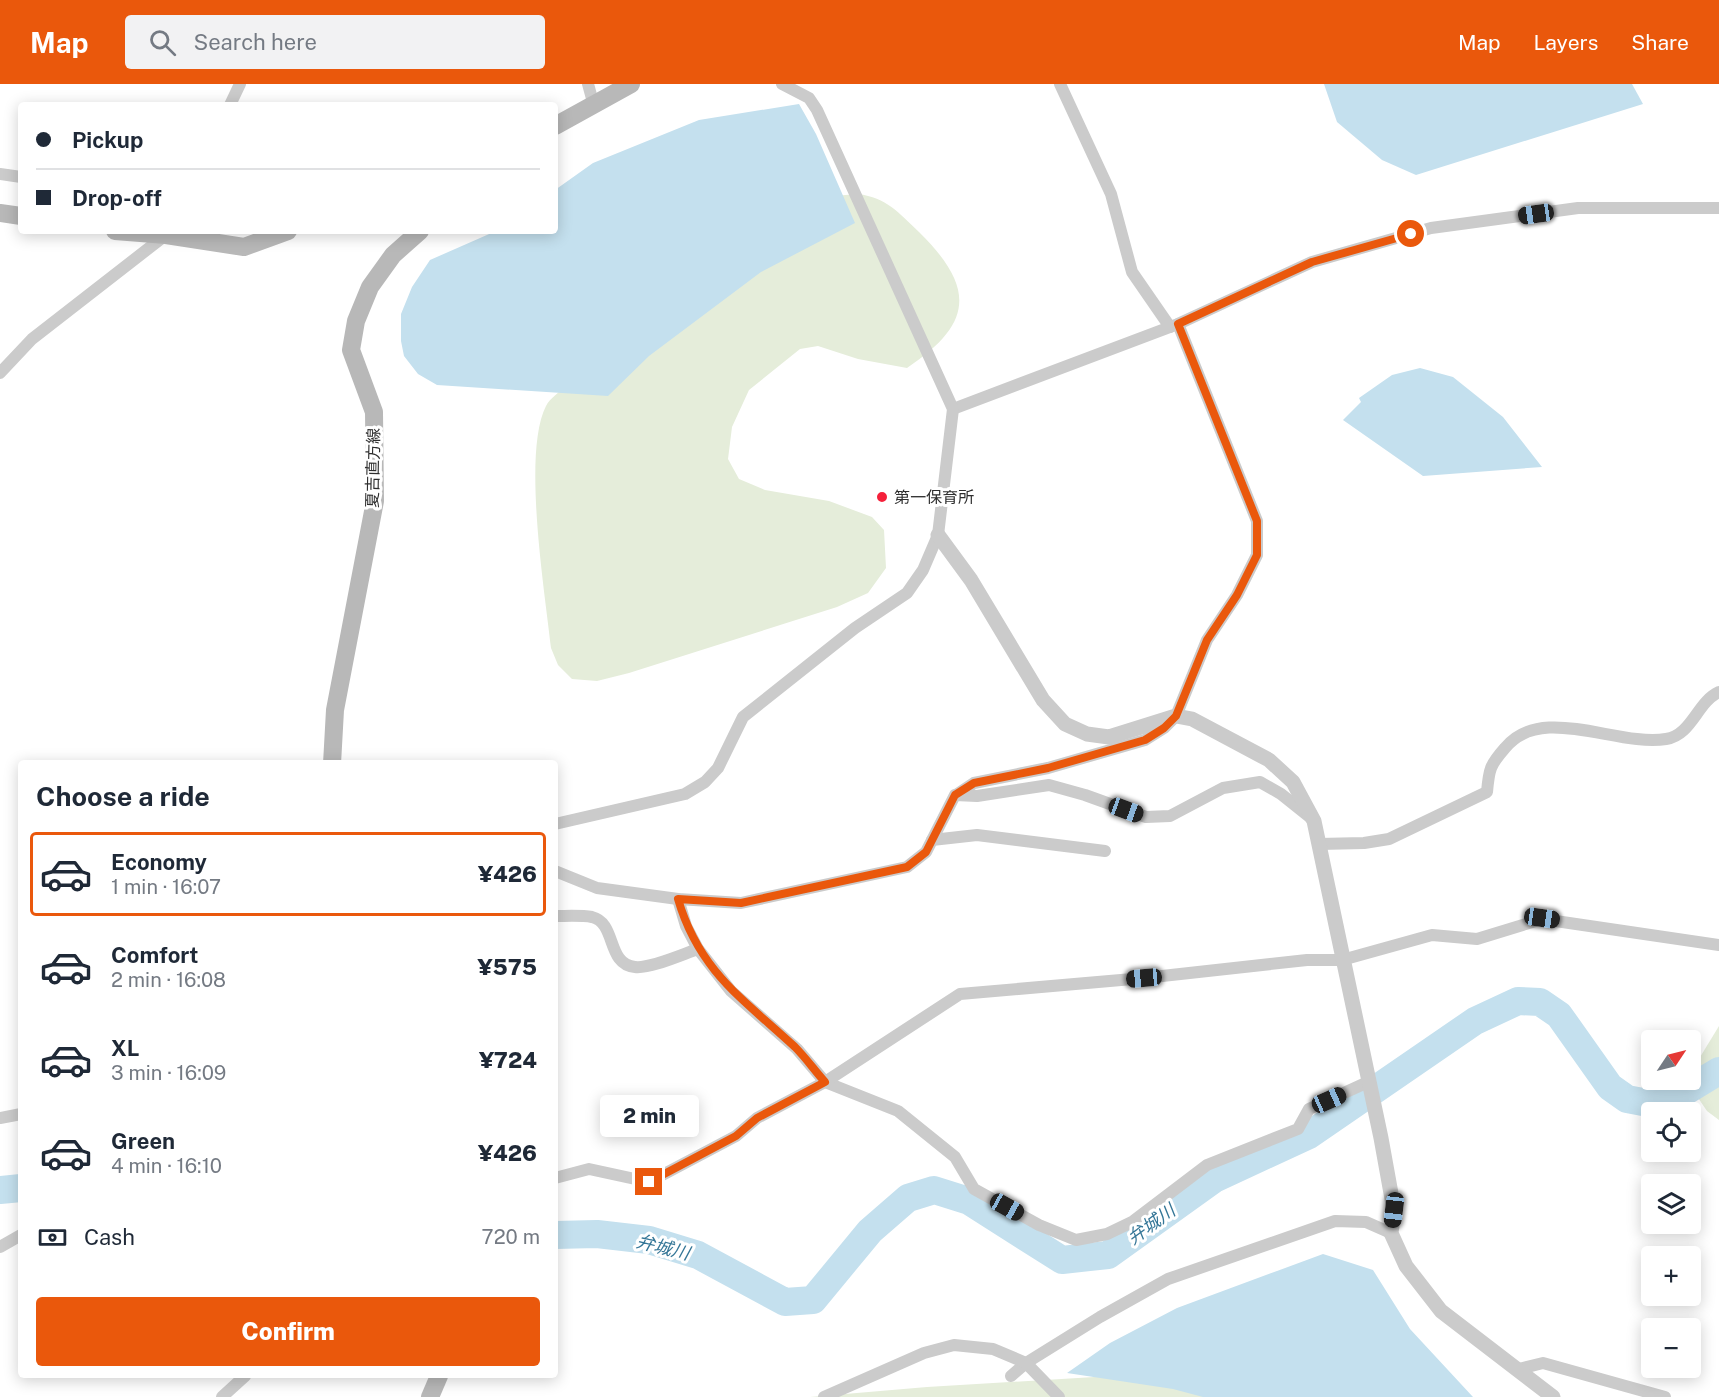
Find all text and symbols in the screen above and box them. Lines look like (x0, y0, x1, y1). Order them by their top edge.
search box (125, 15, 545, 69)
text: Map (30, 26, 89, 59)
icon: search (146, 26, 179, 59)
text: Search here (194, 29, 317, 55)
text: Map (1458, 30, 1501, 55)
text: Layers (1534, 30, 1598, 55)
text: Share (1631, 30, 1689, 55)
text: Pickup (72, 127, 143, 153)
text: Drop-off (72, 185, 162, 211)
car (1517, 203, 1555, 225)
route start (1397, 220, 1424, 247)
street label: 夏吉直方線 (363, 428, 383, 508)
place label: 第一保育所 (894, 488, 974, 507)
marker: 第一保育所 (875, 490, 889, 504)
text: Choose a ride (36, 780, 210, 812)
car (1106, 795, 1146, 825)
icon: car (39, 847, 93, 901)
text: Economy (111, 849, 207, 875)
text: ¥426 (478, 861, 537, 887)
text: 1 min · 16:07 (111, 875, 221, 899)
car (1523, 907, 1561, 929)
icon: car (39, 940, 93, 994)
text: Comfort (111, 942, 198, 968)
text: ¥575 (478, 954, 537, 980)
car (1125, 967, 1163, 989)
text: 2 min · 16:08 (111, 968, 226, 992)
north arrow (1641, 1030, 1701, 1090)
map controls (1641, 1030, 1701, 1378)
icon: car (39, 1033, 93, 1087)
text: XL (111, 1035, 139, 1061)
text: ¥724 (479, 1047, 537, 1073)
text: 3 min · 16:09 (111, 1061, 226, 1085)
car (1309, 1084, 1349, 1116)
callout: 2 min (600, 1095, 698, 1137)
button: locate (1641, 1102, 1701, 1162)
text: 2 min (623, 1104, 676, 1128)
icon: car (39, 1126, 93, 1180)
text: Green (111, 1128, 175, 1154)
text: ¥426 (478, 1140, 537, 1166)
text: 4 min · 16:10 (111, 1154, 222, 1178)
route end (635, 1168, 662, 1195)
button: layers (1641, 1174, 1701, 1234)
car (987, 1190, 1027, 1224)
car (1383, 1191, 1405, 1229)
water label: 弁城川 (1123, 1198, 1181, 1248)
icon: cash (36, 1221, 69, 1254)
text: Cash (84, 1224, 135, 1250)
text: 720 m (482, 1225, 540, 1249)
water label: 弁城川 (634, 1230, 694, 1264)
button: + (1641, 1246, 1701, 1306)
button: Confirm (36, 1297, 540, 1366)
button: − (1641, 1318, 1701, 1378)

